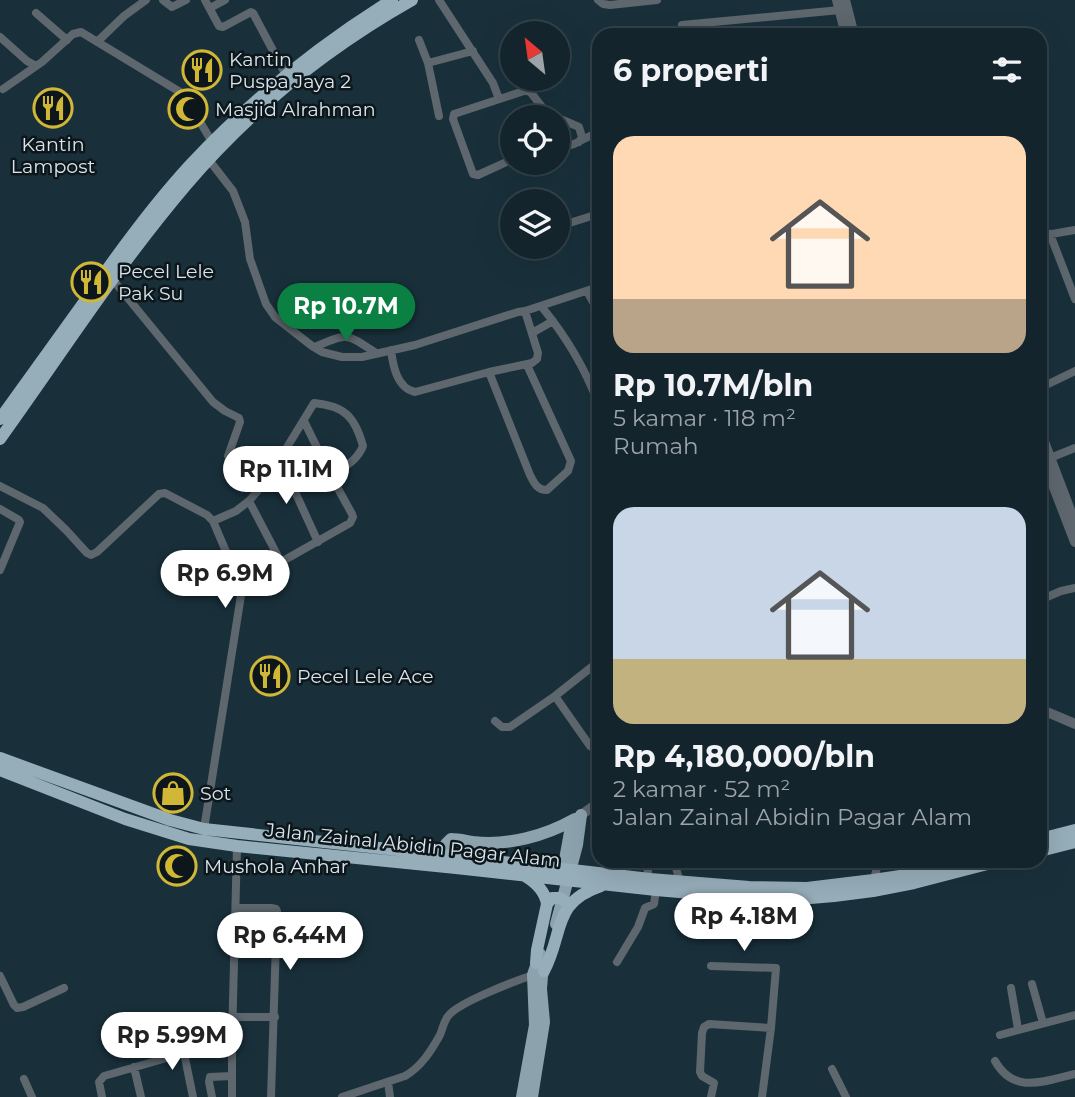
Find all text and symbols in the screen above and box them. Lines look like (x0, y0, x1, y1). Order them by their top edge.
north arrow (500, 21, 570, 91)
map controls (500, 21, 570, 259)
place label: Kantin Puspa Jaya 2 (229, 48, 351, 93)
restaurant icon: Kantin Puspa Jaya 2 (181, 49, 223, 91)
icon: filters (988, 51, 1026, 89)
text: 6 properti (613, 52, 769, 89)
restaurant icon: Kantin Lampost (32, 87, 74, 129)
mosque icon: Masjid Alrahman (167, 88, 209, 130)
place label: Masjid Alrahman (215, 98, 376, 121)
button: locate (500, 105, 570, 175)
place label: Kantin Lampost (11, 133, 95, 178)
icon: home (757, 181, 883, 307)
button: layers (500, 189, 570, 259)
place label: Pecel Lele Pak Su (118, 260, 214, 305)
restaurant icon: Pecel Lele Pak Su (70, 261, 112, 303)
pin: Rp 10.7M (274, 284, 418, 343)
text: Rp 10.7M (293, 292, 399, 320)
text: Rp 10.7M/bln (613, 367, 813, 404)
text: 5 kamar · 118 m² (613, 404, 796, 432)
text: Rumah (613, 432, 699, 460)
pin: Rp 11.1M (214, 447, 358, 506)
text: Rp 11.1M (239, 455, 333, 483)
pin: Rp 6.9M (160, 550, 290, 610)
icon: home (757, 552, 883, 678)
text: Rp 6.9M (177, 559, 273, 587)
restaurant icon: Pecel Lele Ace (249, 655, 291, 697)
place label: Pecel Lele Ace (297, 665, 434, 688)
text: Rp 4,180,000/bln (613, 738, 875, 775)
shop icon: Sot (152, 772, 194, 814)
text: 2 kamar · 52 m² (613, 775, 791, 803)
place label: Sot (200, 782, 232, 805)
text: Jalan Zainal Abidin Pagar Alam (613, 803, 972, 831)
street label: Jalan Zainal Abidin Pagar Alam (263, 818, 562, 872)
mosque icon: Mushola Anhar (156, 845, 198, 887)
place label: Mushola Anhar (204, 855, 348, 878)
pin: Rp 4.18M (672, 894, 816, 953)
text: Rp 4.18M (690, 902, 798, 930)
pin: Rp 6.44M (218, 912, 362, 972)
text: Rp 6.44M (233, 921, 347, 949)
pin: Rp 5.99M (100, 1012, 244, 1072)
text: Rp 5.99M (117, 1021, 227, 1049)

